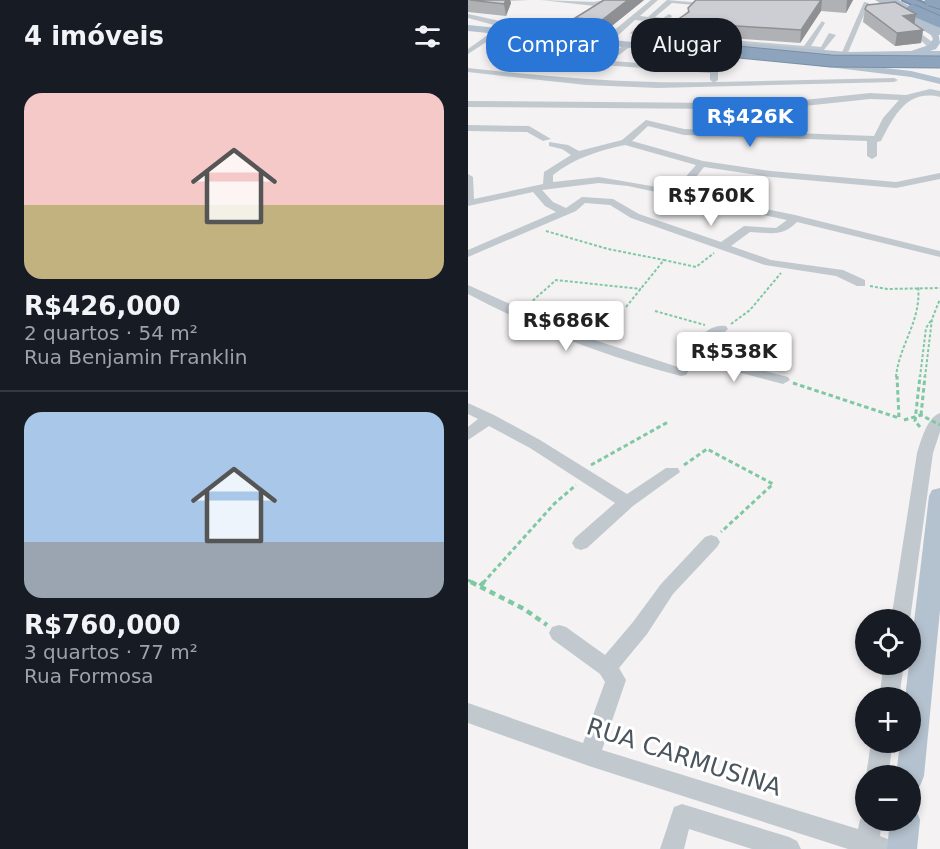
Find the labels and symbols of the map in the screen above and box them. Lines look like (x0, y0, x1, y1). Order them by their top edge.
pin: R$426K (701, 97, 799, 148)
pin: R$760K (662, 176, 760, 227)
pin: R$686K (517, 301, 615, 352)
pin: R$538K (685, 332, 783, 383)
street label: RUA CARMUSINA (583, 712, 785, 802)

